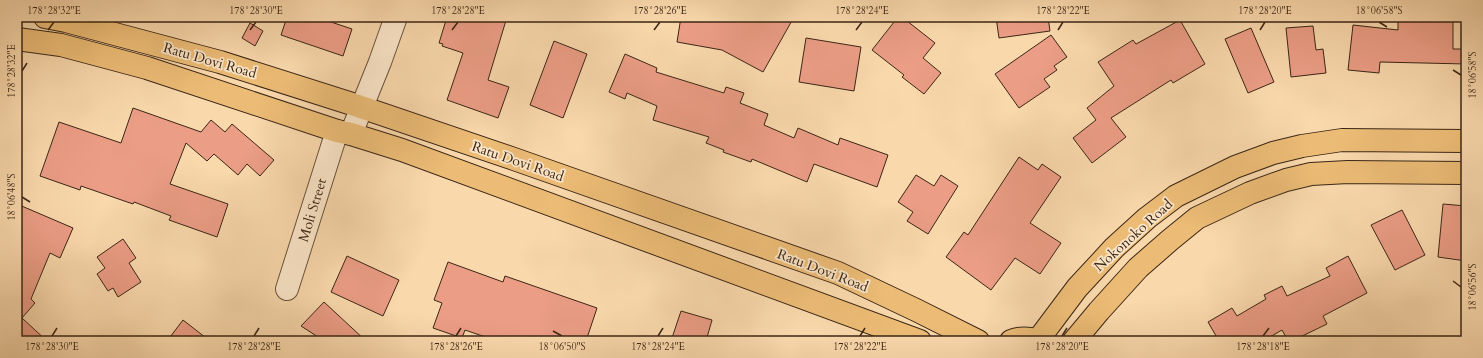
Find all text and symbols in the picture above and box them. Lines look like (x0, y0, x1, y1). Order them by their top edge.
text: 178°28'32"E (27, 4, 81, 18)
text: 178°28'30"E (229, 4, 283, 18)
text: 178°28'28"E (431, 4, 485, 18)
text: 178°28'26"E (633, 4, 687, 18)
text: 178°28'24"E (835, 4, 889, 18)
text: 178°28'22"E (1036, 4, 1090, 18)
text: 178°28'20"E (1238, 4, 1292, 18)
text: 18°06'58"S (1355, 4, 1403, 18)
street label: Ratu Dovi Road (161, 38, 259, 83)
text: 178°28'32"E (5, 44, 19, 98)
text: 18°06'58"S (1466, 51, 1480, 99)
street label: Ratu Dovi Road (469, 137, 567, 186)
text: 18°06'48"S (5, 173, 19, 221)
street label: Moli Street (294, 175, 331, 244)
street label: Nokonoko Road (1090, 195, 1177, 276)
street label: Ratu Dovi Road (775, 244, 872, 297)
text: 18°06'56"S (1466, 263, 1480, 311)
text: 178°28'30"E (25, 340, 79, 354)
text: 178°28'28"E (227, 340, 281, 354)
text: 178°28'26"E (429, 340, 483, 354)
text: 18°06'50"S (538, 340, 586, 354)
text: 178°28'24"E (631, 340, 685, 354)
text: 178°28'22"E (833, 340, 887, 354)
text: 178°28'20"E (1035, 340, 1089, 354)
text: 178°28'18"E (1236, 340, 1290, 354)

